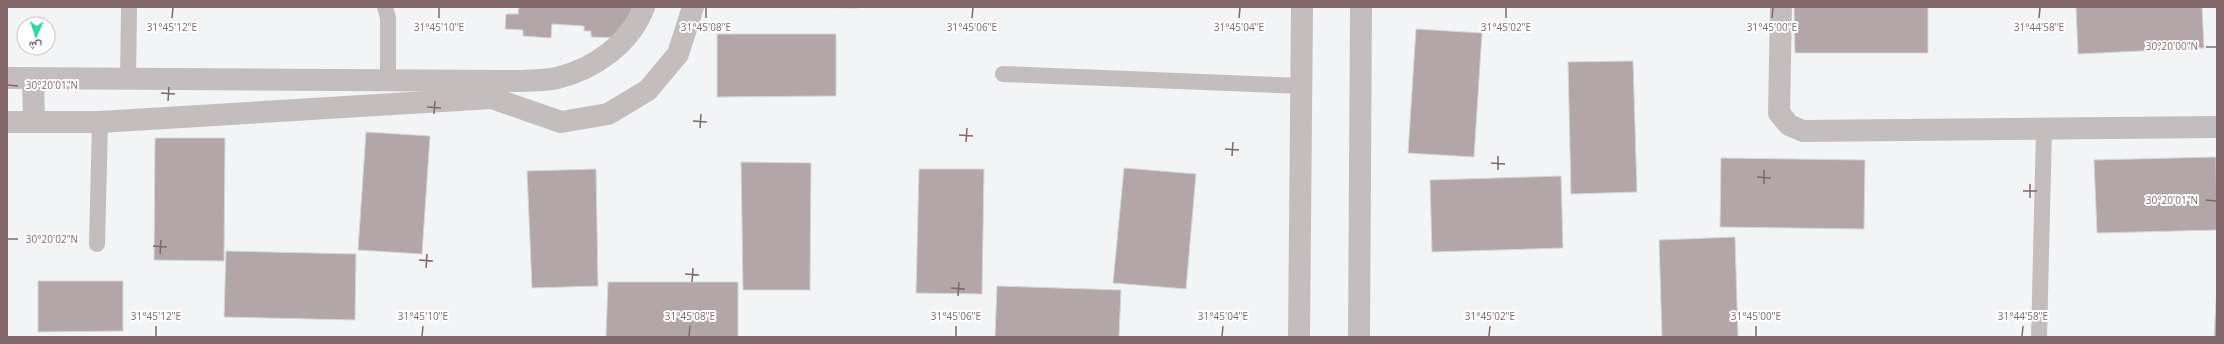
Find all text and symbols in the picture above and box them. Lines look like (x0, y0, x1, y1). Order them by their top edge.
north arrow (16, 16, 56, 56)
text: 31°45'12"E (147, 20, 197, 34)
text: 31°45'10"E (414, 20, 464, 34)
text: 31°45'08"E (681, 20, 731, 34)
text: 31°45'06"E (947, 20, 997, 34)
text: 31°45'04"E (1214, 20, 1264, 34)
text: 31°45'02"E (1481, 20, 1531, 34)
text: 31°45'00"E (1747, 20, 1797, 34)
text: 31°44'58"E (2014, 20, 2064, 34)
text: ش (28, 39, 42, 54)
text: 30°20'00"N (2146, 39, 2198, 53)
text: 30°20'01"N (26, 78, 78, 92)
text: 30°20'01"N (2146, 193, 2198, 207)
text: 30°20'02"N (26, 232, 78, 246)
text: 31°45'12"E (131, 309, 181, 323)
text: 31°45'10"E (398, 309, 448, 323)
text: 31°45'08"E (665, 309, 715, 323)
text: 31°45'06"E (931, 309, 981, 323)
text: 31°45'04"E (1198, 309, 1248, 323)
text: 31°45'02"E (1465, 309, 1515, 323)
text: 31°45'00"E (1731, 309, 1781, 323)
text: 31°44'58"E (1998, 309, 2048, 323)

